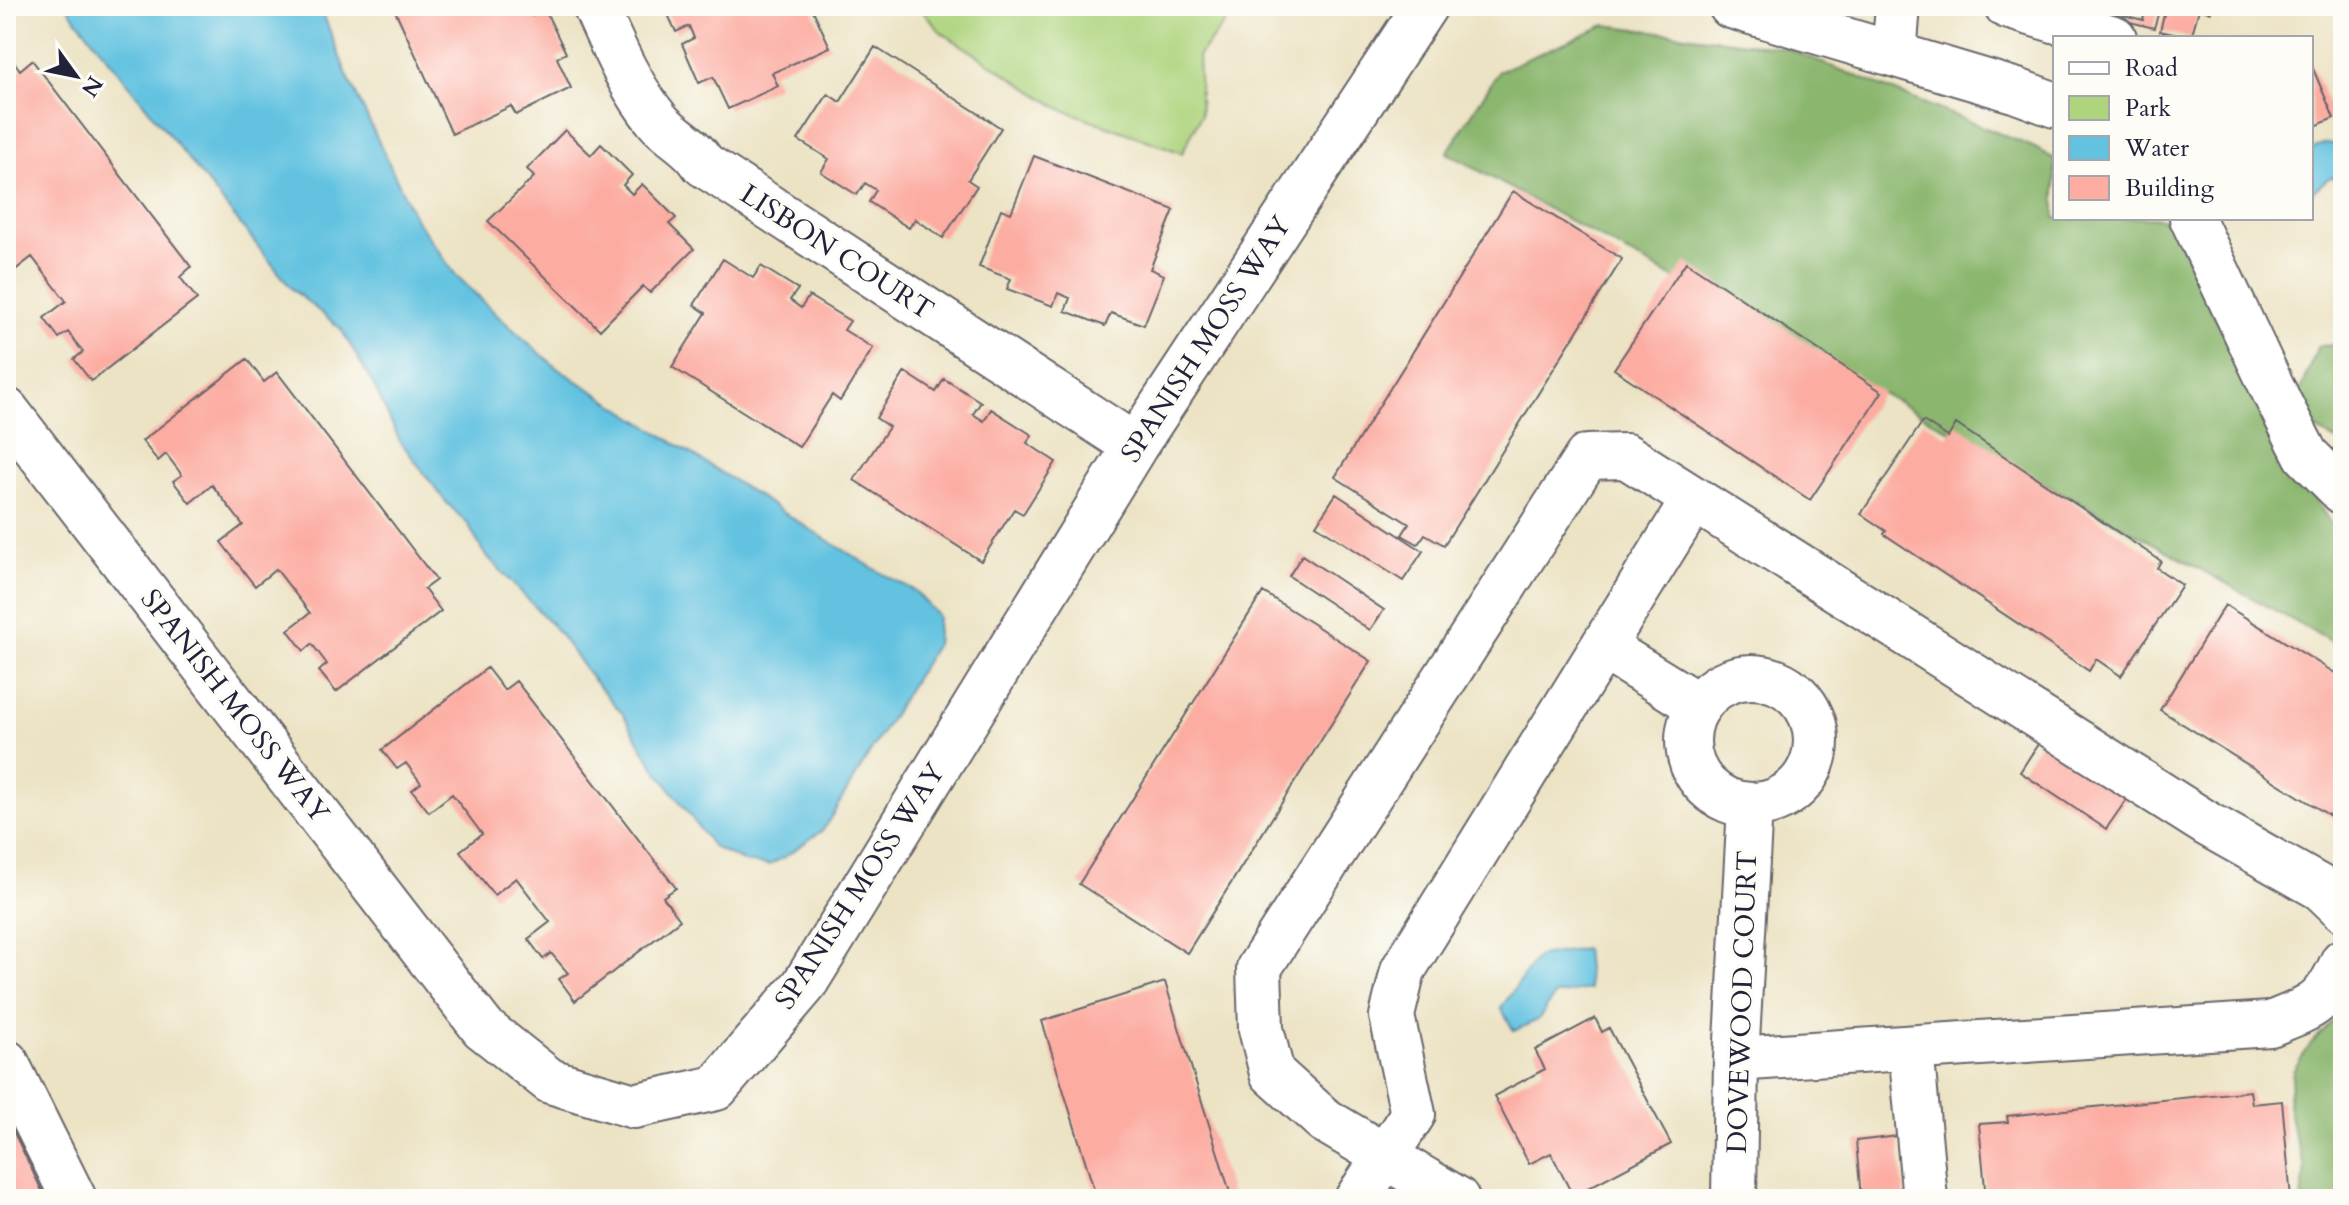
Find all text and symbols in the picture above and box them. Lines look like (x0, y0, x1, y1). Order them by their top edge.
north arrow (36, 36, 116, 116)
legend (2053, 36, 2313, 220)
text: Road (2125, 52, 2178, 85)
text: N (74, 70, 110, 103)
text: Park (2125, 92, 2171, 125)
text: Water (2124, 132, 2189, 165)
text: Building (2125, 172, 2215, 205)
street label: LISBON COURT (733, 175, 941, 329)
street label: SPANISH MOSS WAY (1112, 208, 1300, 470)
street label: SPANISH MOSS WAY (132, 581, 338, 831)
street label: SPANISH MOSS WAY (766, 755, 954, 1017)
street label: DOVEWOOD COURT (1718, 850, 1766, 1154)

